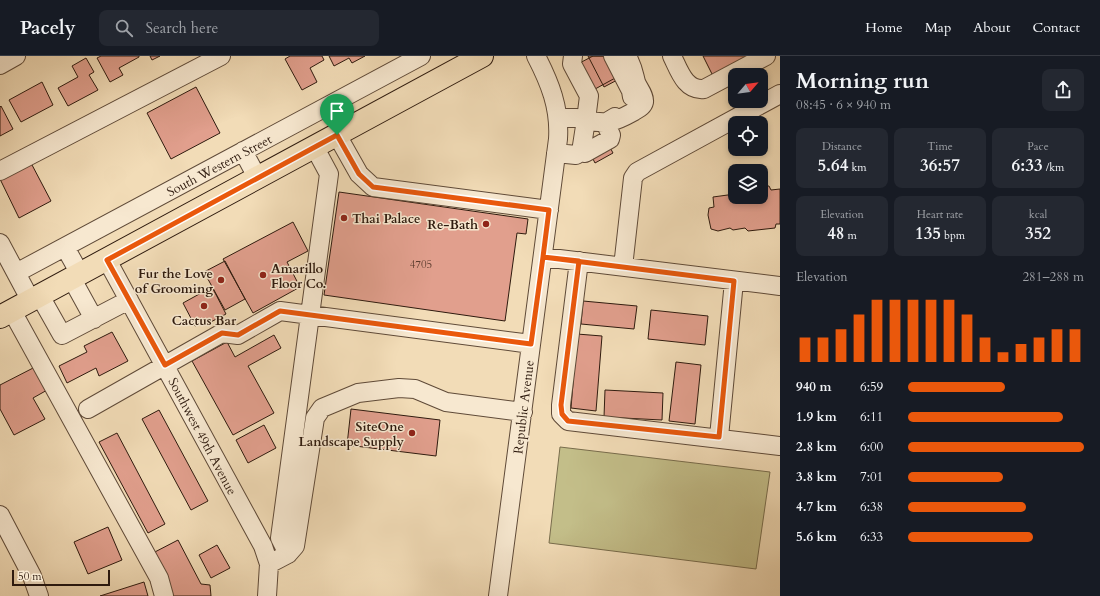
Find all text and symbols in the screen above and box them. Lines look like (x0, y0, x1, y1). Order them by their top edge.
search box (99, 10, 379, 46)
text: Pacely (20, 15, 75, 41)
icon: search (113, 17, 135, 39)
text: Search here (145, 18, 218, 38)
text: Home (865, 18, 903, 37)
text: Map (925, 18, 951, 37)
text: About (973, 18, 1010, 37)
text: Contact (1032, 18, 1080, 37)
text: Morning run (796, 66, 929, 96)
north arrow (728, 68, 768, 108)
map controls (728, 68, 768, 204)
button: share (1042, 69, 1084, 111)
pin (320, 94, 354, 135)
text: 08:45 · 6 × 940 m (796, 96, 891, 114)
icon: arrive (326, 100, 348, 122)
button: locate (728, 116, 768, 156)
street label: South Western Street (164, 130, 275, 201)
text: Distance (822, 139, 862, 154)
text: Time (927, 139, 953, 154)
text: Pace (1027, 139, 1049, 154)
text: 5.64 (817, 154, 848, 177)
text: 36:57 (920, 154, 960, 177)
text: 6:33 (1012, 154, 1043, 177)
text: km (848, 160, 867, 175)
text: /km (1043, 160, 1064, 175)
button: layers (728, 164, 768, 204)
text: Elevation (820, 207, 864, 222)
text: Heart rate (917, 207, 963, 222)
text: kcal (1029, 207, 1047, 222)
place label: Thai Palace (352, 210, 420, 228)
marker: Thai Palace (339, 213, 349, 223)
place label: Re-Bath (427, 216, 478, 234)
marker: Re-Bath (481, 219, 491, 229)
text: 48 (827, 222, 845, 245)
text: 135 (915, 222, 941, 245)
text: 352 (1025, 222, 1051, 245)
text: m (845, 228, 857, 243)
text: bpm (941, 228, 965, 243)
house number: 4705 (410, 257, 432, 272)
place label: Amarillo Floor Co. (271, 260, 326, 293)
place label: Fur the Love of Grooming (135, 265, 213, 298)
text: Elevation (796, 268, 848, 286)
text: 281–288 m (1022, 268, 1084, 286)
marker: Amarillo Floor Co. (258, 270, 268, 280)
marker: Fur the Love of Grooming (216, 275, 226, 285)
marker: Cactus Bar (199, 301, 209, 311)
place label: Cactus Bar (172, 312, 237, 330)
street label: Republic Avenue (509, 359, 539, 455)
street label: Southwest 49th Avenue (164, 375, 241, 498)
text: 940 m (796, 378, 831, 396)
text: 6:59 (860, 378, 883, 396)
text: 1.9 km (796, 408, 837, 426)
text: 6:11 (860, 408, 883, 426)
place label: SiteOne Landscape Supply (299, 418, 405, 451)
marker: SiteOne Landscape Supply (407, 428, 417, 438)
text: 2.8 km (796, 438, 837, 456)
text: 6:00 (860, 438, 883, 456)
text: 3.8 km (796, 468, 837, 486)
text: 7:01 (860, 468, 883, 486)
text: 4.7 km (796, 498, 837, 516)
text: 6:38 (860, 498, 883, 516)
text: 5.6 km (796, 528, 837, 546)
text: 6:33 (860, 528, 883, 546)
scale bar (12, 568, 110, 587)
text: 50 m (18, 569, 42, 584)

